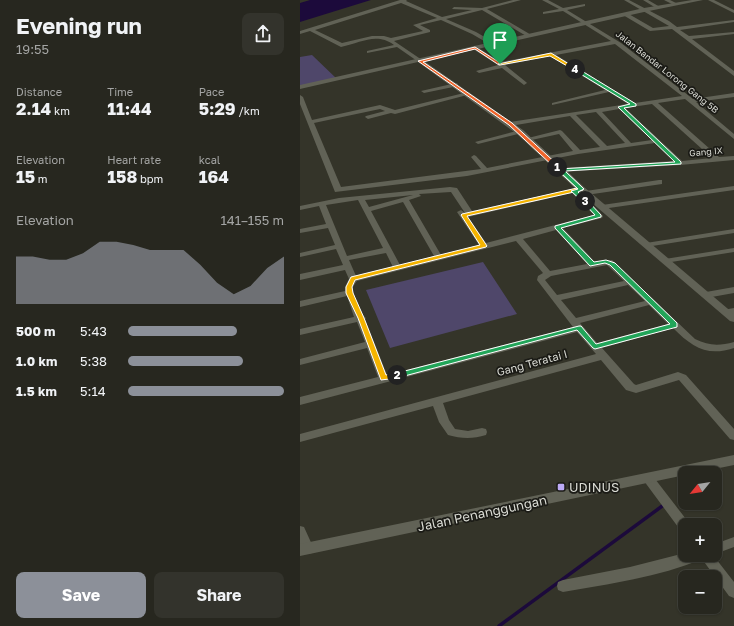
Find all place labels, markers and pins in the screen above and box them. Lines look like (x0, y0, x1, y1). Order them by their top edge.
pin (483, 23, 517, 64)
pin: 4 (565, 59, 585, 79)
pin: 1 (547, 157, 567, 177)
pin: 3 (575, 191, 595, 211)
pin: 2 (387, 365, 407, 385)
place label: UDINUS (569, 479, 619, 495)
marker: UDINUS (556, 482, 566, 492)

